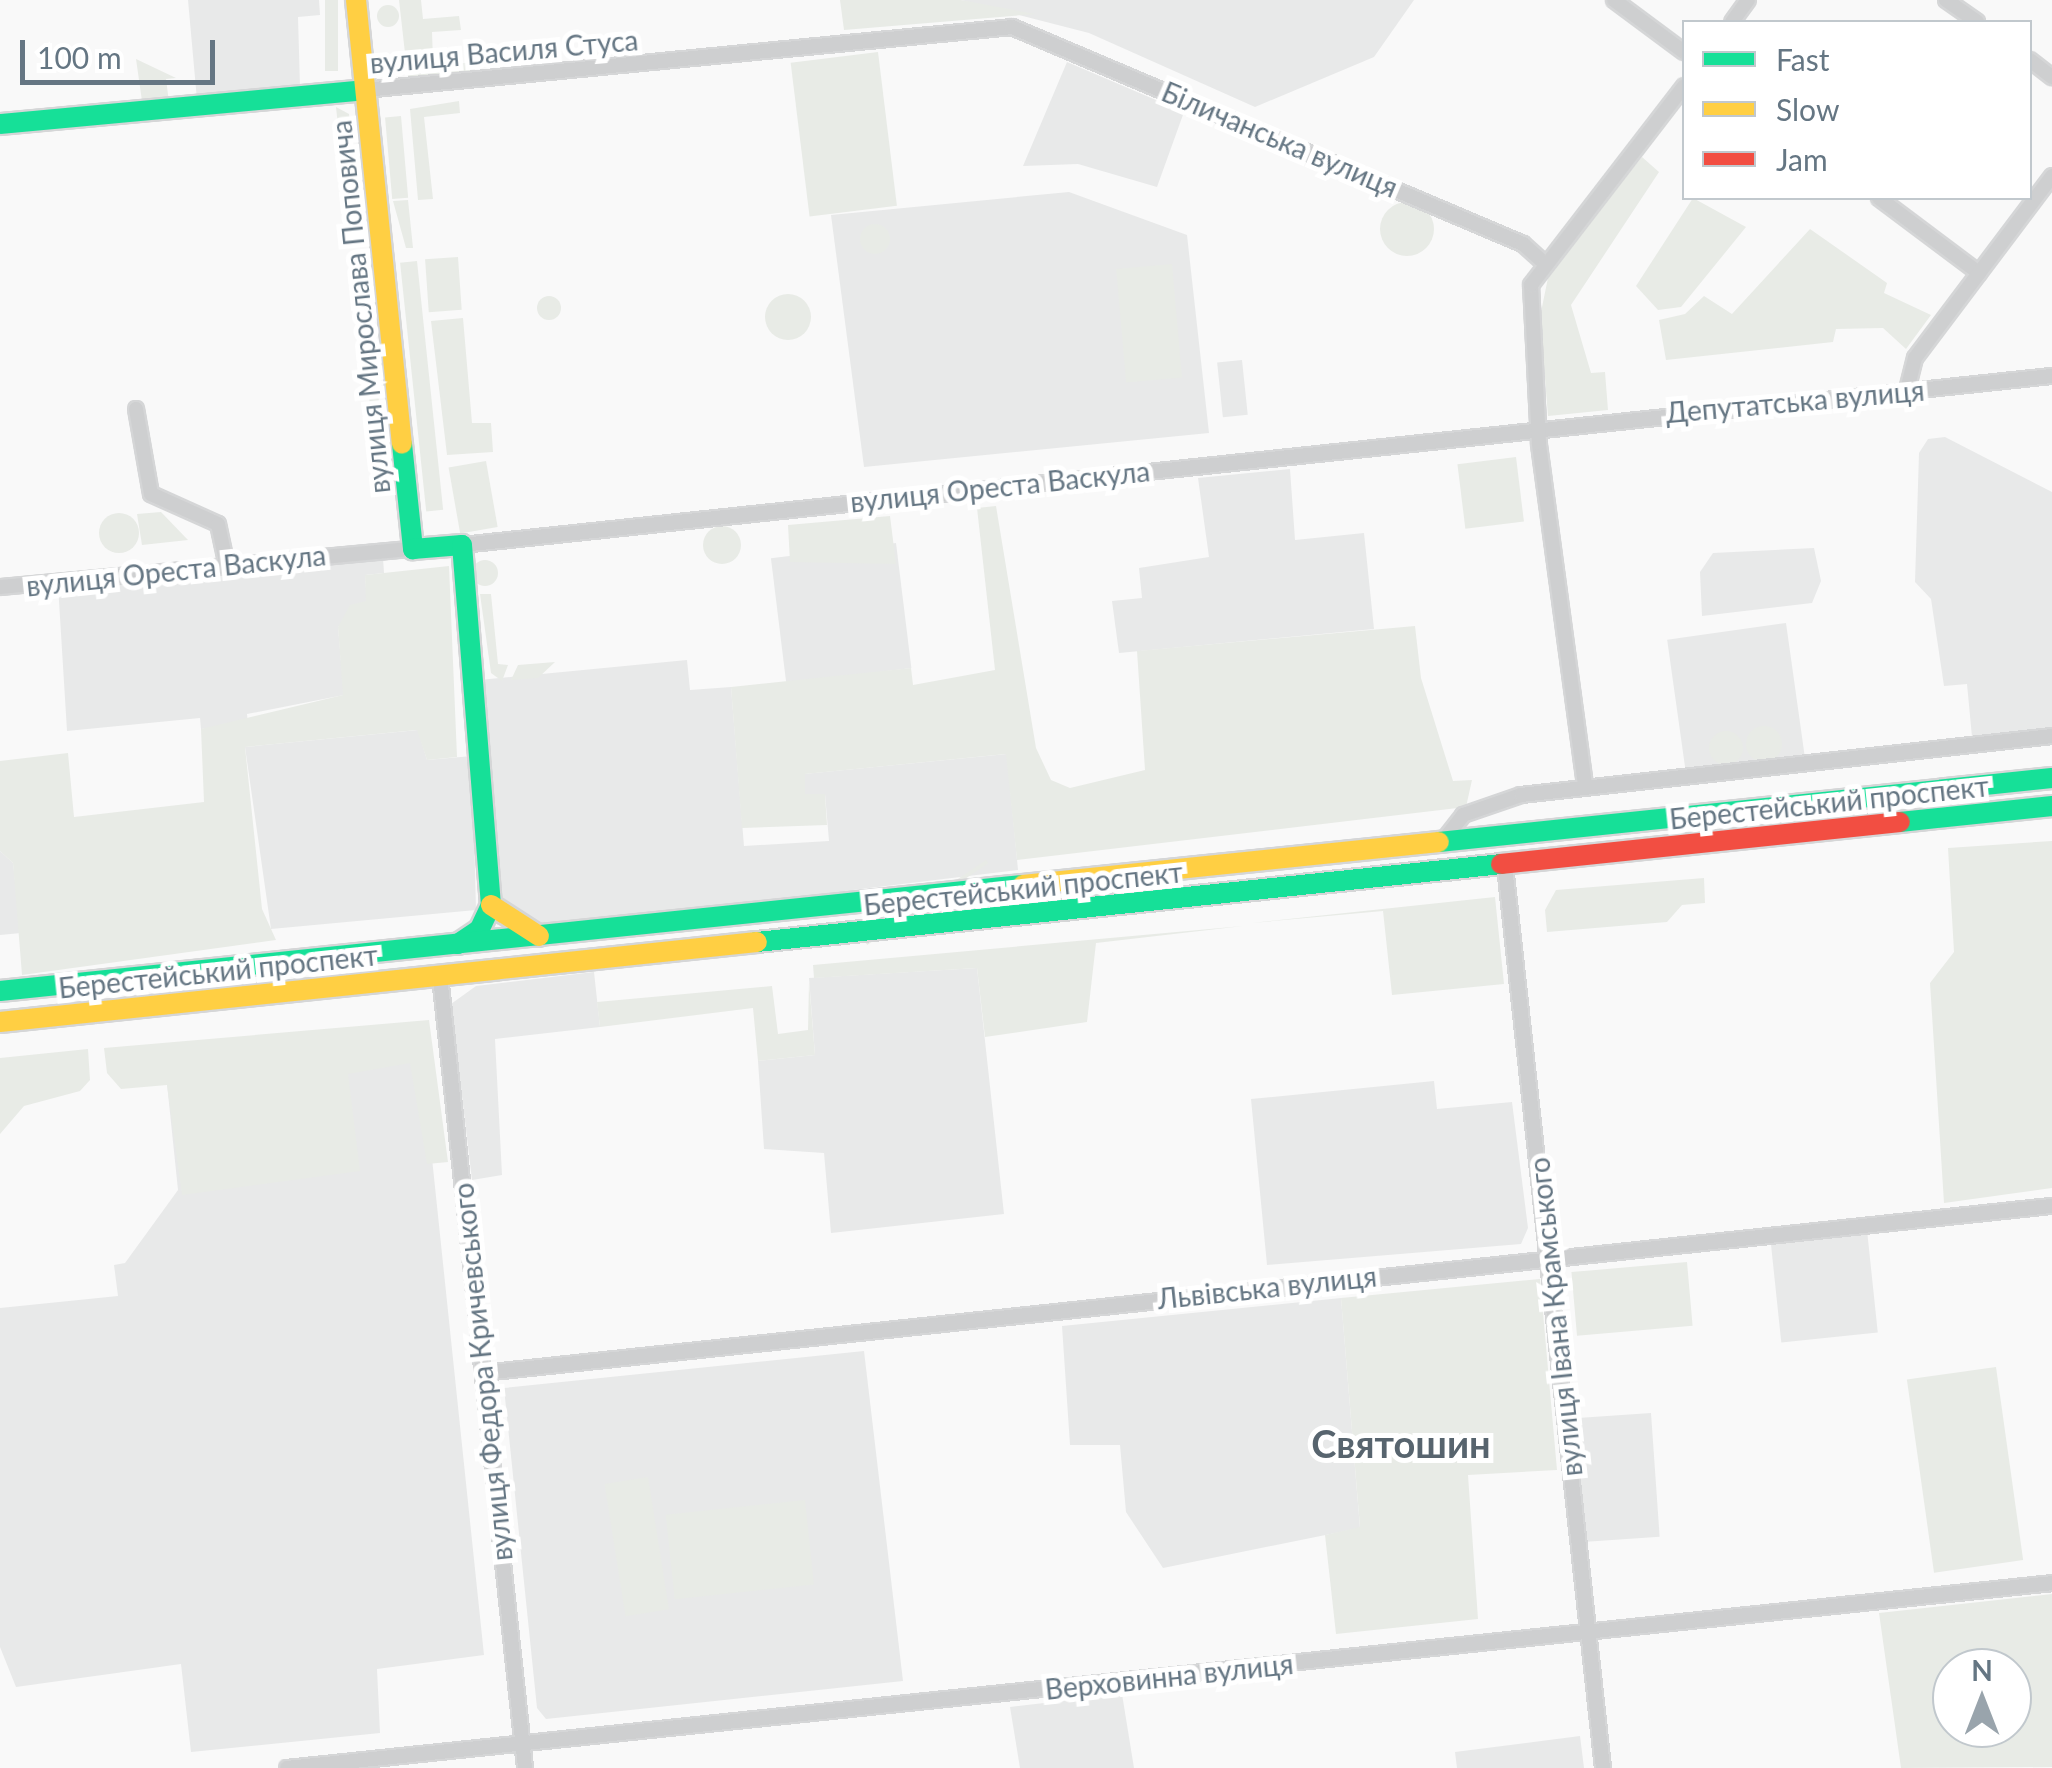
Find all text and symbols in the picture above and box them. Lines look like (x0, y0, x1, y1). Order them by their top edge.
scale bar (25, 20, 220, 82)
legend (1682, 20, 2032, 200)
street label: вулиця Василя Стуса (368, 23, 640, 79)
text: 100 m (37, 39, 122, 75)
text: Fast (1776, 41, 1830, 77)
street label: Біличанська вулиця (1157, 74, 1403, 204)
text: Slow (1776, 91, 1839, 127)
street label: вулиця Мирослава Поповича (324, 119, 396, 495)
text: Jam (1776, 141, 1828, 177)
street label: Депутатська вулиця (1664, 373, 1926, 429)
street label: вулиця Ореста Васкула (848, 454, 1152, 518)
street label: вулиця Ореста Васкула (24, 538, 328, 602)
street label: Берестейський проспект (1668, 769, 1990, 835)
street label: Берестейський проспект (862, 855, 1184, 921)
street label: Берестейський проспект (57, 938, 379, 1004)
street label: вулиця Івана Крамського (1522, 1156, 1588, 1478)
street label: вулиця Федора Кричевського (445, 1181, 519, 1563)
street label: Львівська вулиця (1156, 1259, 1378, 1315)
district label: Святошин (1311, 1421, 1491, 1467)
street label: Верховинна вулиця (1043, 1646, 1295, 1706)
north arrow (1932, 1648, 2032, 1748)
text: N (1971, 1653, 1993, 1687)

